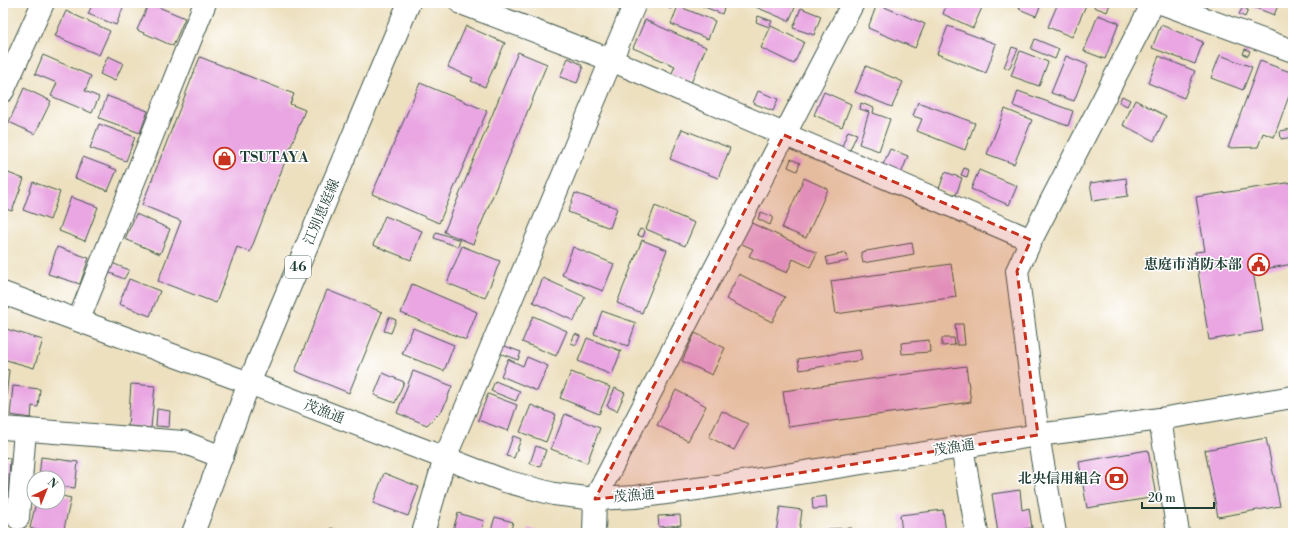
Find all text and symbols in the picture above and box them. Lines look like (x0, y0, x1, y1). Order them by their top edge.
shop icon: TSUTAYA (211, 145, 237, 171)
place label: TSUTAYA (240, 149, 309, 167)
street label: 江別恵庭線 (300, 176, 344, 248)
public building icon: 恵庭市消防本部 (1245, 252, 1271, 278)
road number: 46 (285, 256, 311, 278)
place label: 恵庭市消防本部 (1144, 256, 1242, 274)
street label: 茂漁通 (301, 396, 347, 428)
street label: 茂漁通 (932, 436, 976, 460)
bank icon: 北央信用組合 (1104, 466, 1130, 492)
north arrow (26, 470, 66, 510)
place label: 北央信用組合 (1018, 470, 1102, 488)
text: N (44, 475, 60, 492)
scale bar (1142, 484, 1214, 510)
street label: 茂漁通 (612, 485, 656, 507)
text: 20 m (1148, 491, 1176, 506)

